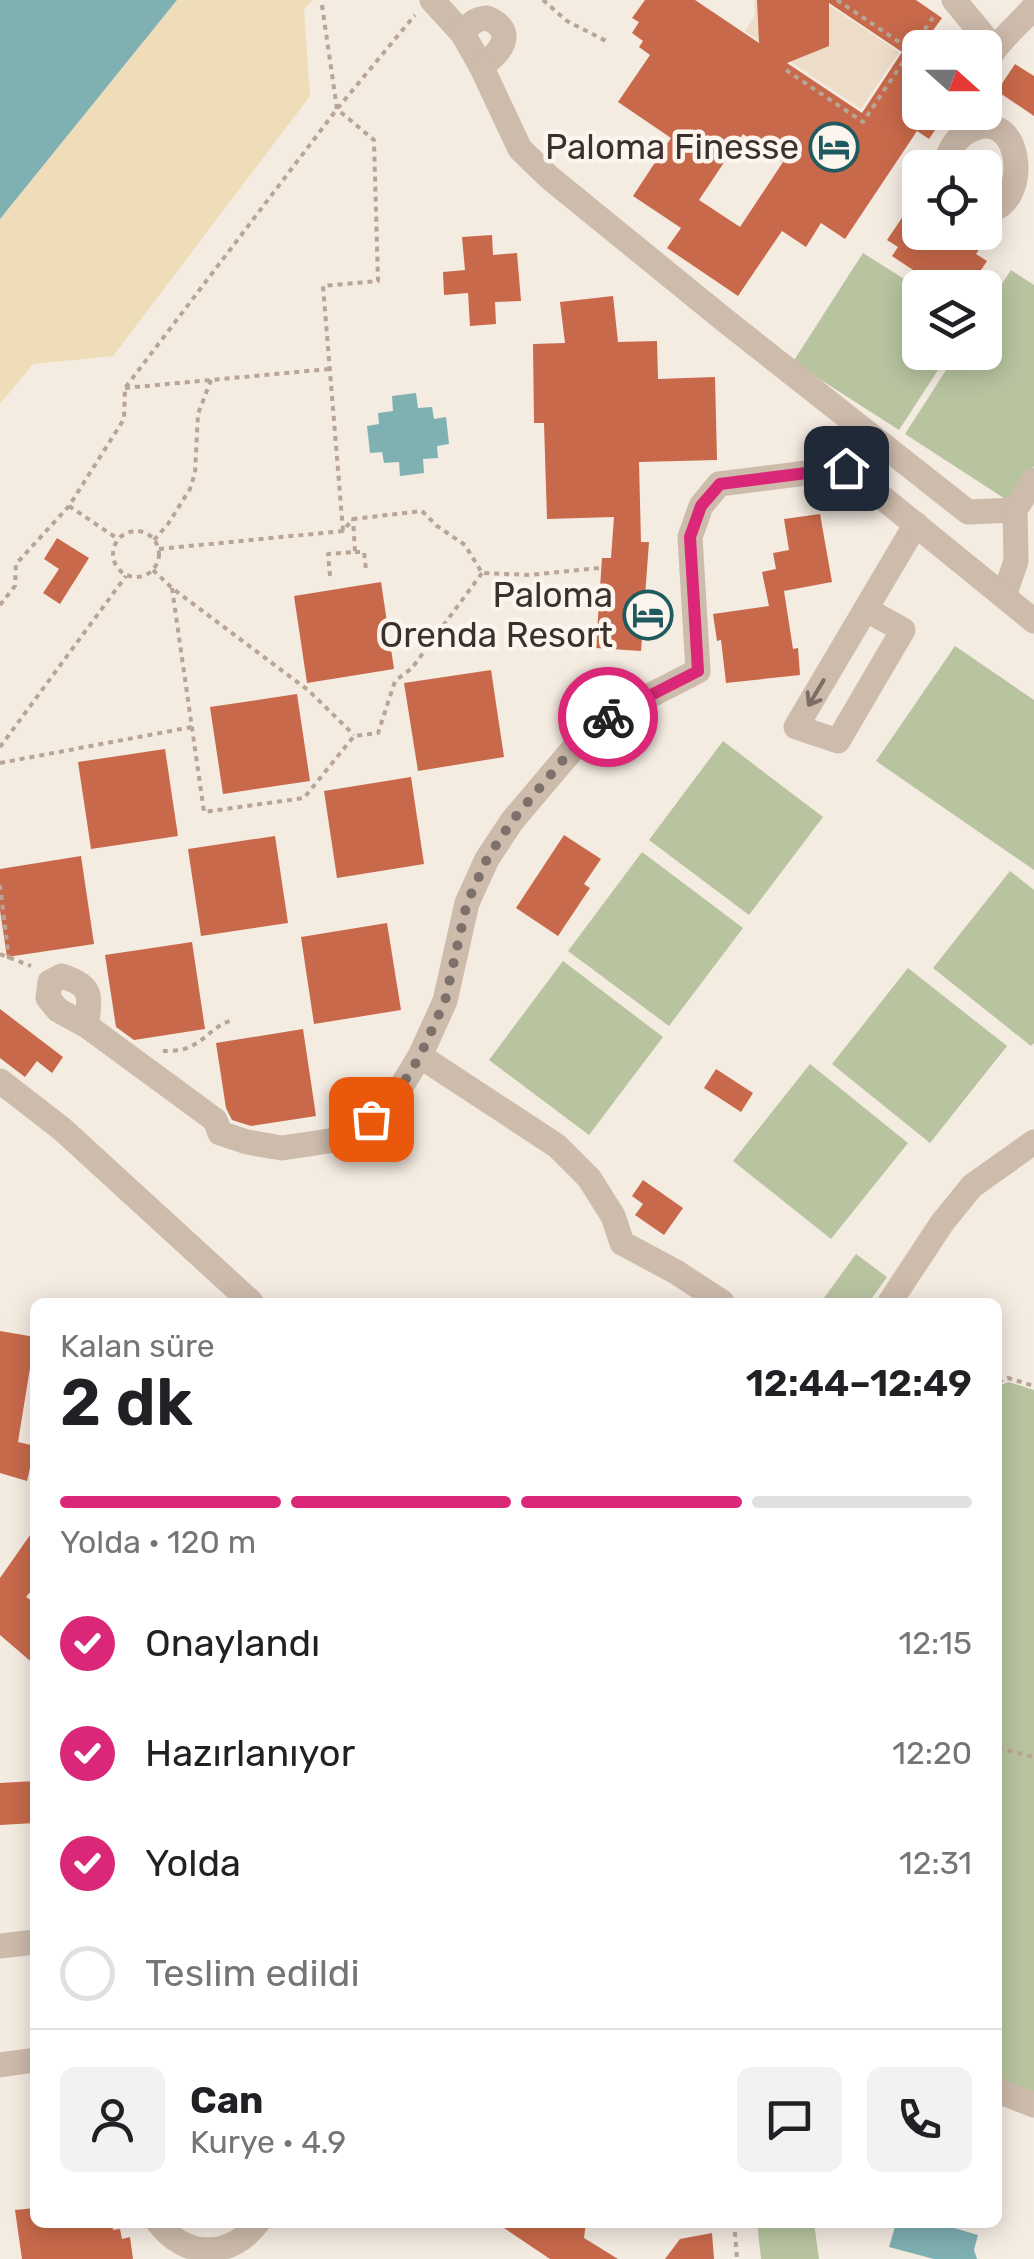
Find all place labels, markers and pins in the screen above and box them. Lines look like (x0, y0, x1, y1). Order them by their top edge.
hotel icon: Paloma Finesse (808, 121, 860, 173)
place label: Paloma Finesse (545, 126, 799, 168)
pin (804, 426, 889, 511)
place label: Paloma Orenda Resort (380, 574, 613, 656)
hotel icon: Paloma Orenda Resort (622, 589, 674, 641)
pin (329, 1077, 414, 1162)

